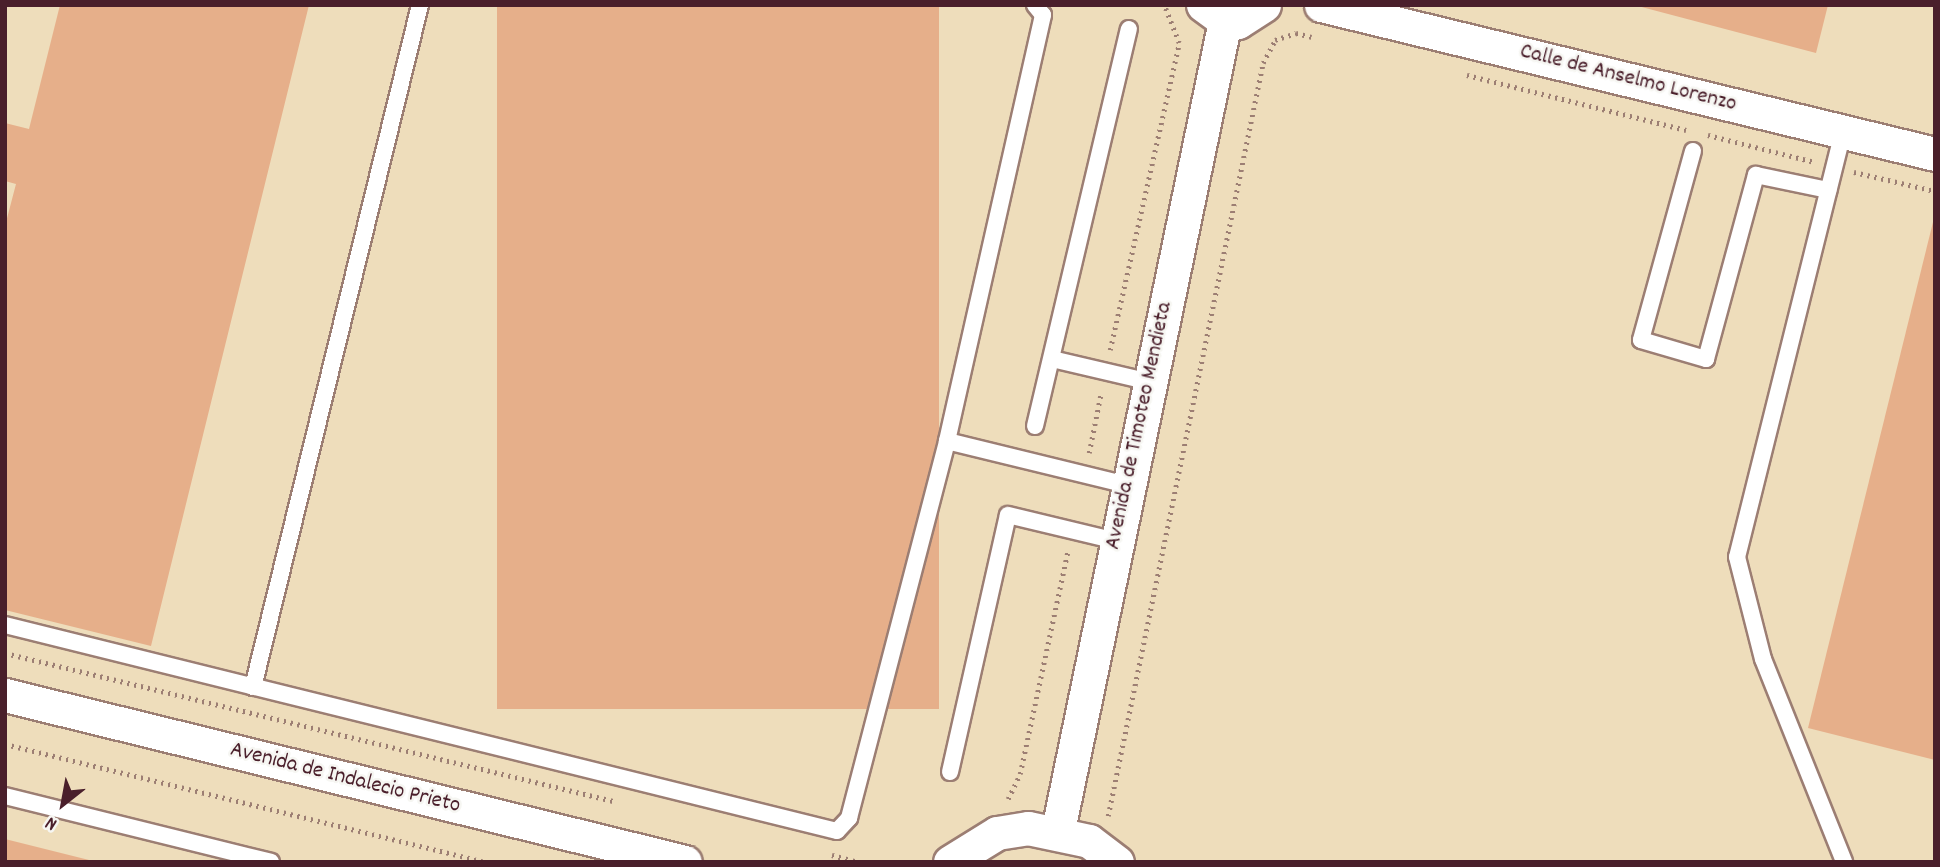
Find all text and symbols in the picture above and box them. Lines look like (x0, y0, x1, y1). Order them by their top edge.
street label: Calle de Anselmo Lorenzo (1517, 39, 1739, 119)
street label: Avenida de Timoteo Mendieta (1100, 300, 1180, 552)
street label: Avenida de Indalecio Prieto (227, 737, 463, 821)
north arrow (28, 769, 98, 839)
text: N (41, 808, 63, 836)

